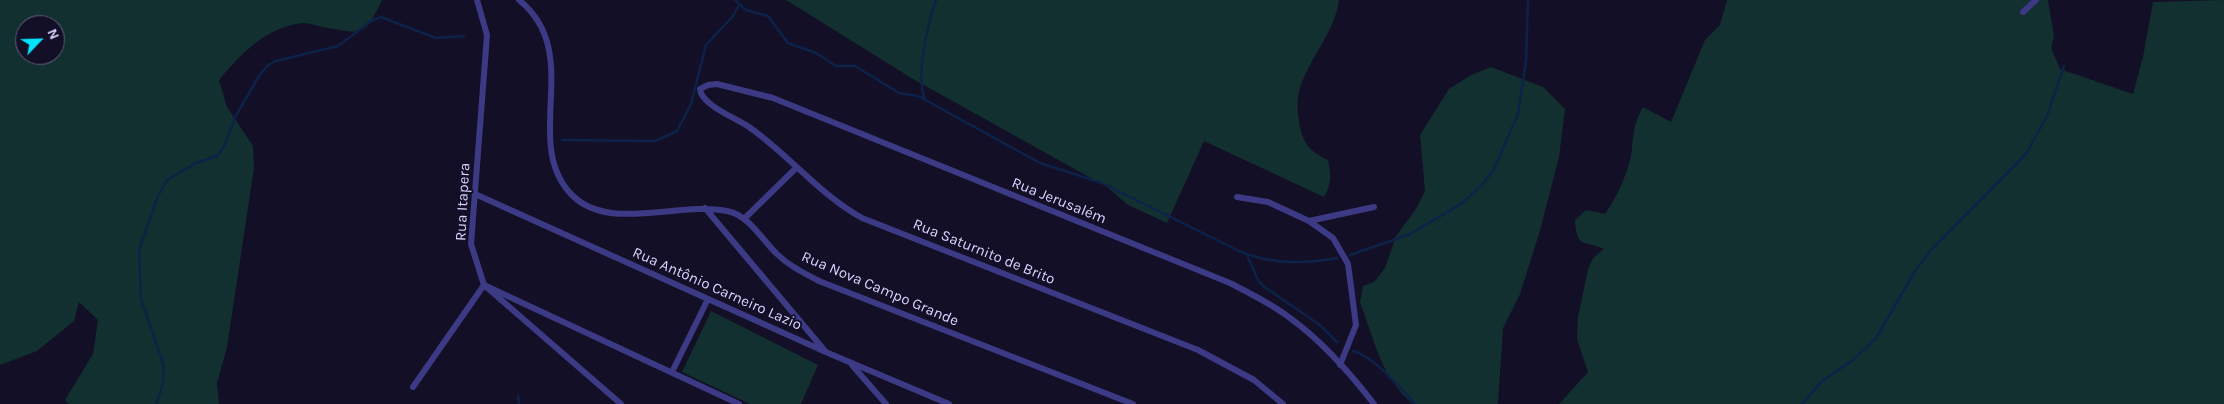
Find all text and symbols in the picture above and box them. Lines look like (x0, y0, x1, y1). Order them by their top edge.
north arrow (15, 15, 65, 65)
text: N (43, 26, 63, 42)
street label: Rua Itapera (452, 162, 474, 242)
street label: Rua Jerusalém (1009, 174, 1109, 228)
street label: Rua Saturnito de Brito (910, 215, 1058, 289)
street label: Rua Antônio Carneiro Lazio (630, 244, 804, 334)
street label: Rua Nova Campo Grande (799, 248, 961, 330)

